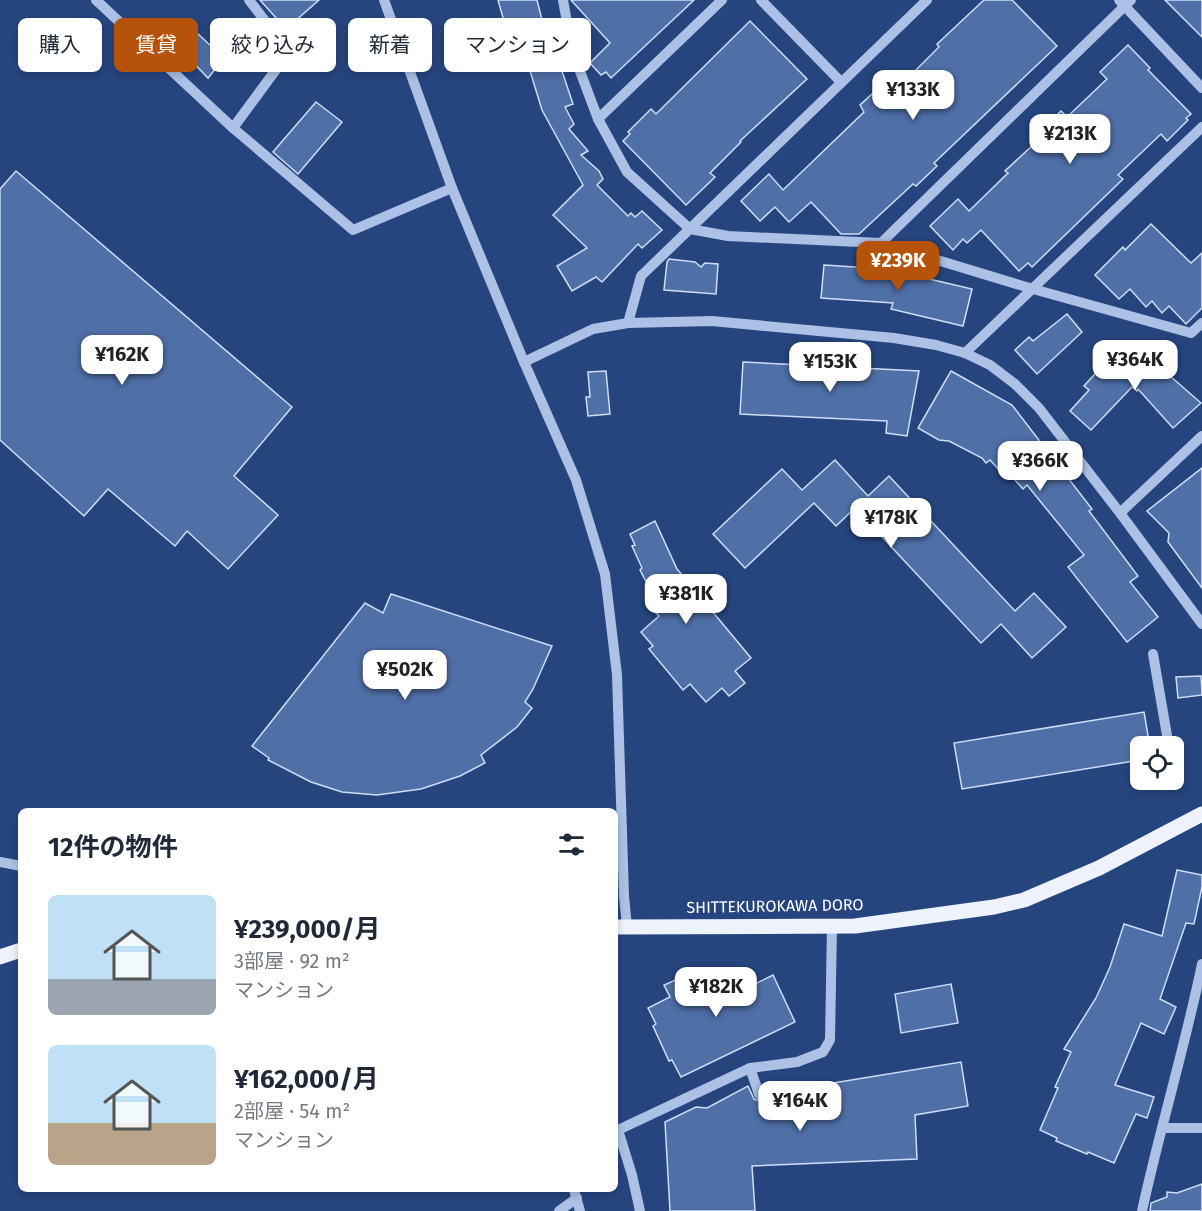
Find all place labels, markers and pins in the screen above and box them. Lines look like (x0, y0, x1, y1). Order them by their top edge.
pin: ¥133K (871, 70, 955, 121)
pin: ¥213K (1028, 114, 1112, 165)
pin: ¥239K (856, 241, 940, 292)
pin: ¥162K (80, 335, 164, 386)
pin: ¥364K (1093, 340, 1177, 391)
pin: ¥153K (788, 342, 872, 393)
pin: ¥366K (998, 441, 1082, 492)
pin: ¥178K (849, 498, 933, 549)
pin: ¥381K (644, 574, 728, 625)
pin: ¥502K (363, 650, 447, 701)
pin: ¥182K (674, 967, 758, 1018)
pin: ¥164K (758, 1081, 842, 1132)

